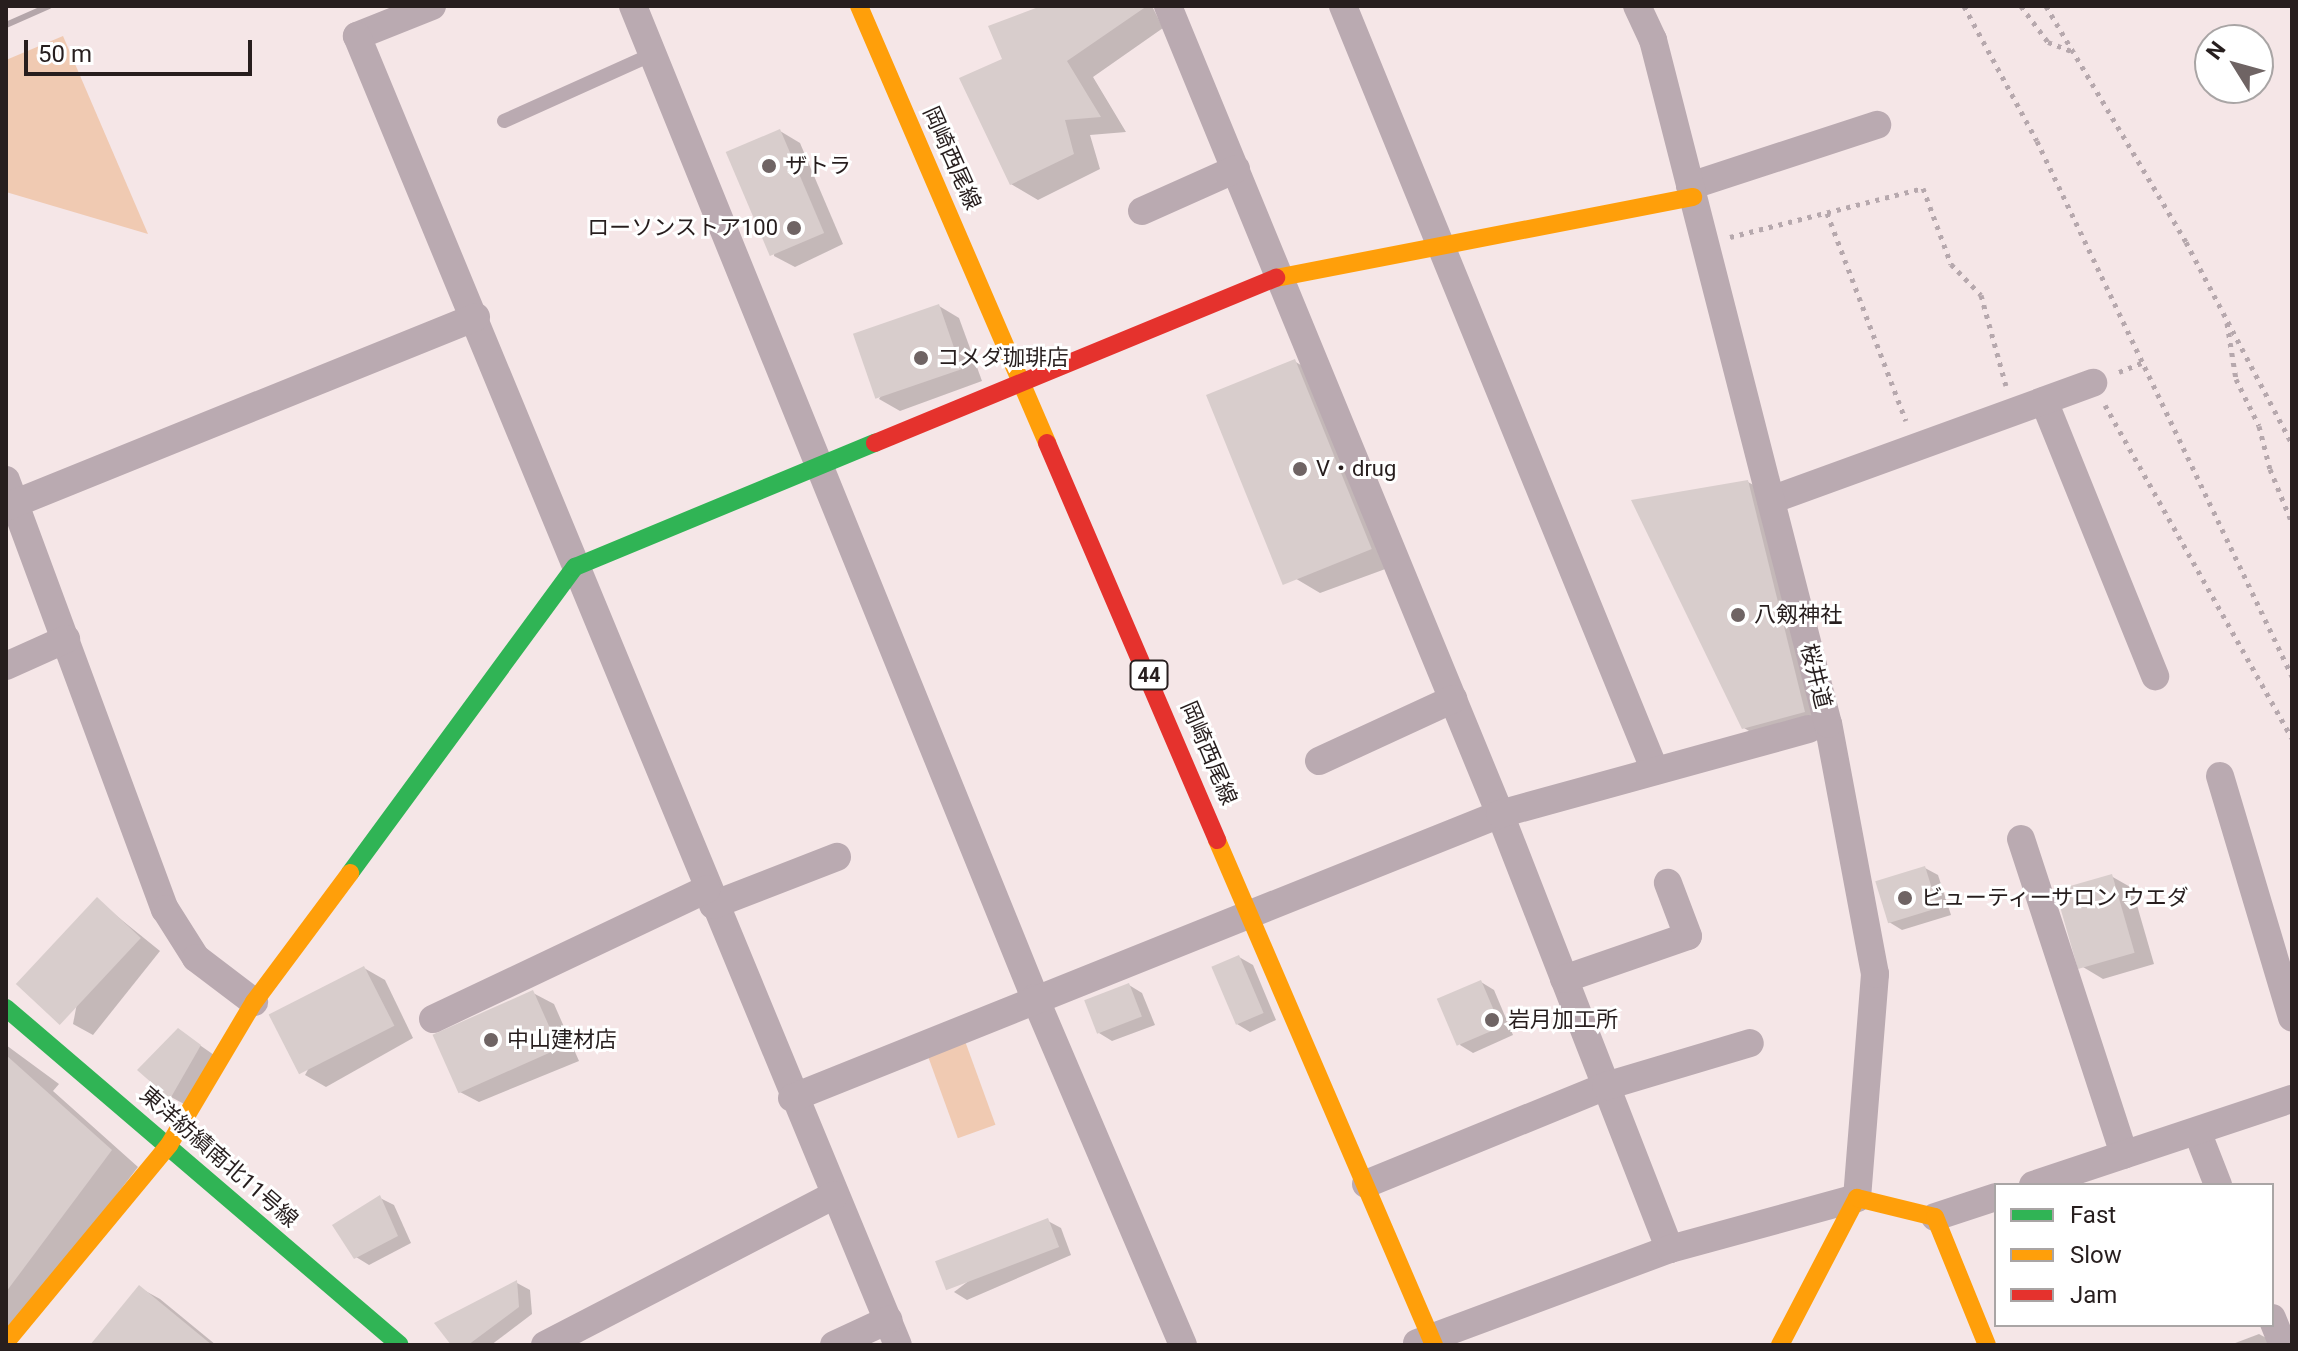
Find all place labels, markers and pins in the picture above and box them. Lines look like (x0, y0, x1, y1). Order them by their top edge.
place label: ザトラ (785, 153, 851, 179)
marker: ザトラ (760, 157, 778, 175)
place label: ローソンストア100 (587, 215, 778, 241)
marker: ローソンストア100 (785, 219, 803, 237)
place label: コメダ珈琲店 (937, 345, 1069, 371)
marker: コメダ珈琲店 (912, 349, 930, 367)
place label: V・drug (1316, 456, 1396, 482)
marker: V・drug (1291, 460, 1309, 478)
place label: 八剱神社 (1754, 602, 1842, 628)
marker: 八剱神社 (1729, 606, 1747, 624)
place label: ビューティーサロン ウエダ (1921, 885, 2190, 911)
marker: ビューティーサロン ウエダ (1896, 889, 1914, 907)
place label: 岩月加工所 (1508, 1007, 1618, 1033)
marker: 岩月加工所 (1483, 1011, 1501, 1029)
place label: 中山建材店 (507, 1027, 617, 1053)
marker: 中山建材店 (482, 1031, 500, 1049)

